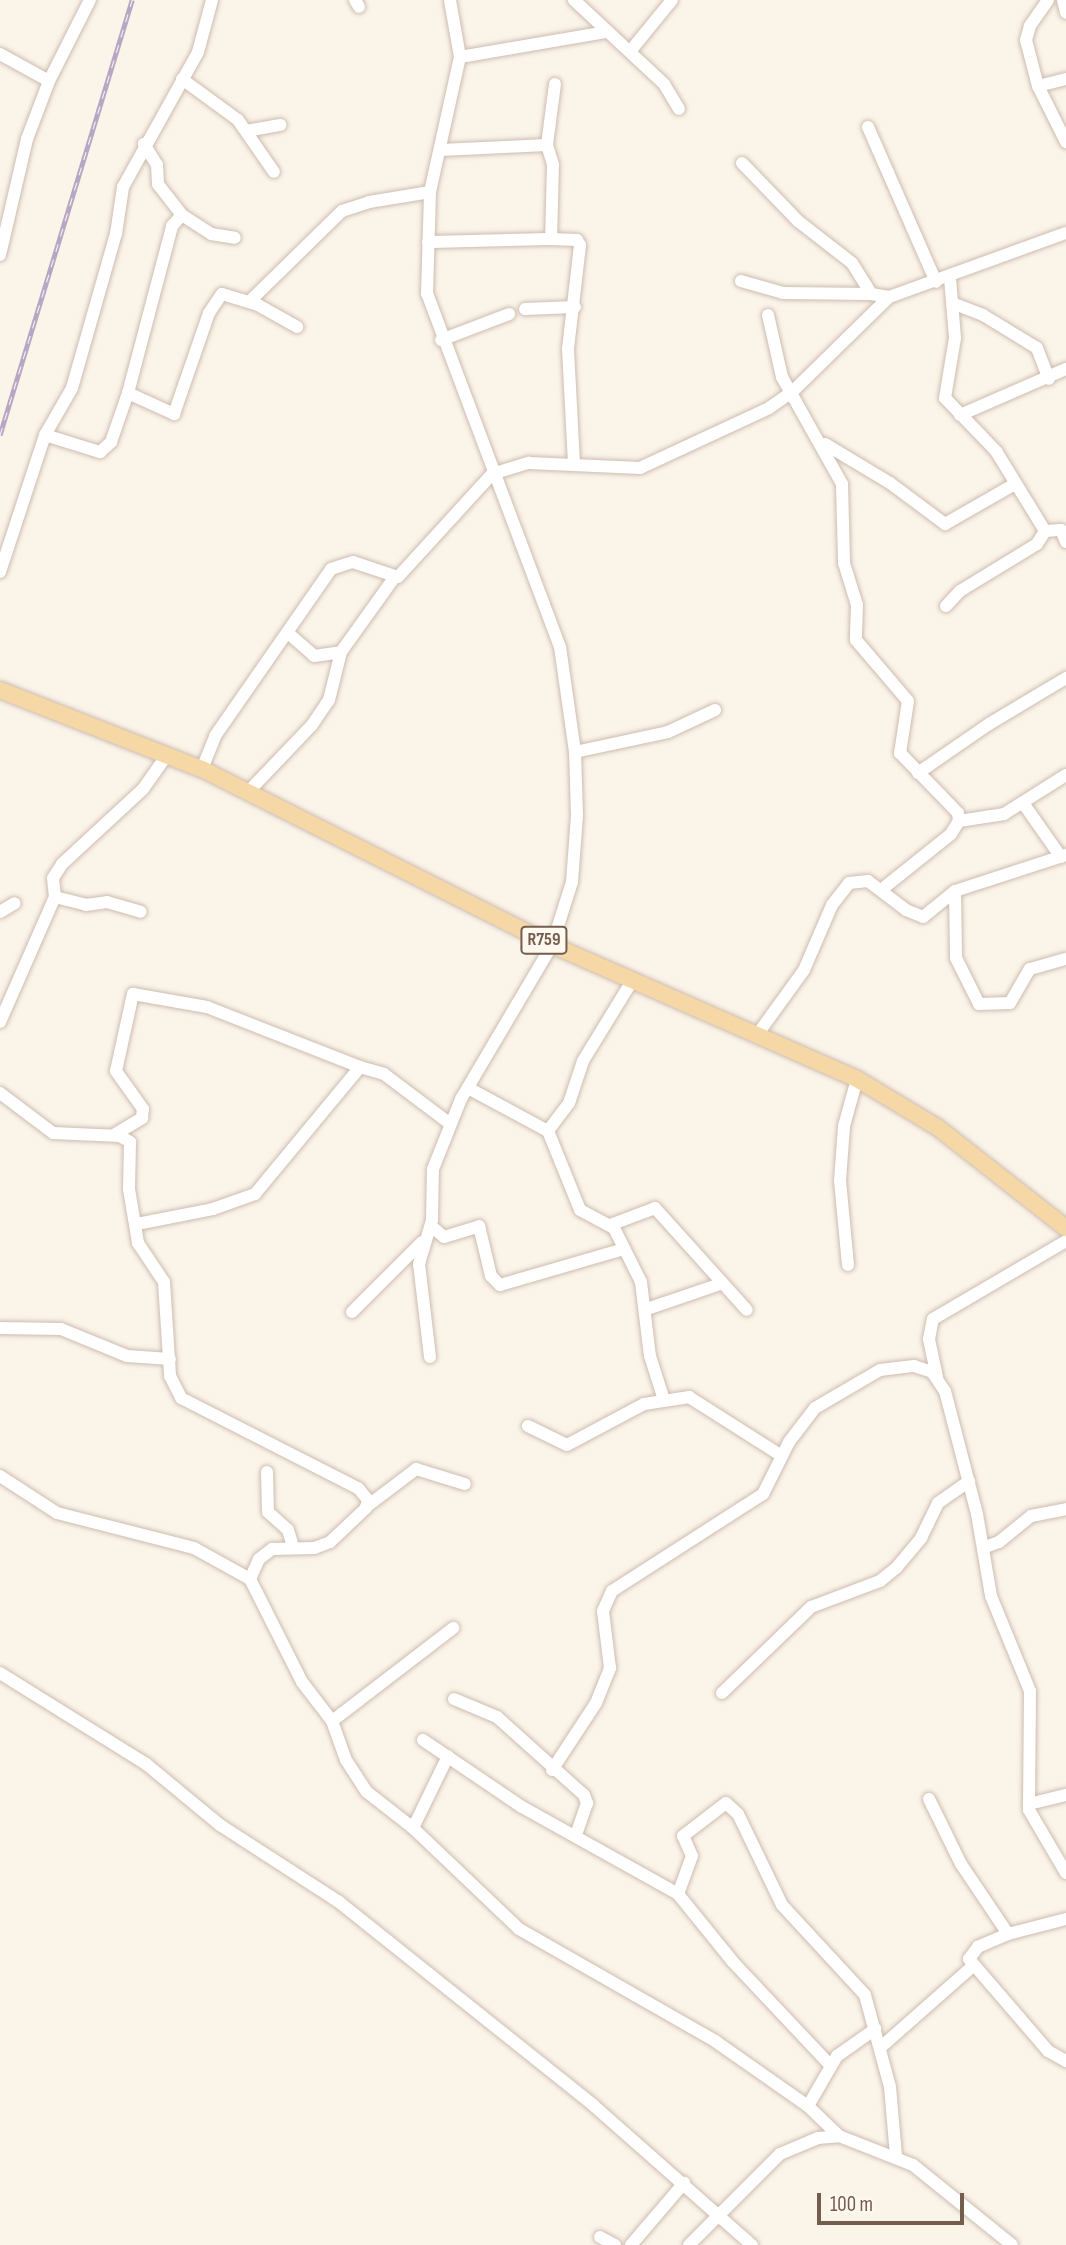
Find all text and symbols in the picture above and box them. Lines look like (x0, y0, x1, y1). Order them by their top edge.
road number: R759 (520, 925, 568, 954)
scale bar (821, 2178, 968, 2222)
text: 100 m (830, 2192, 873, 2217)

